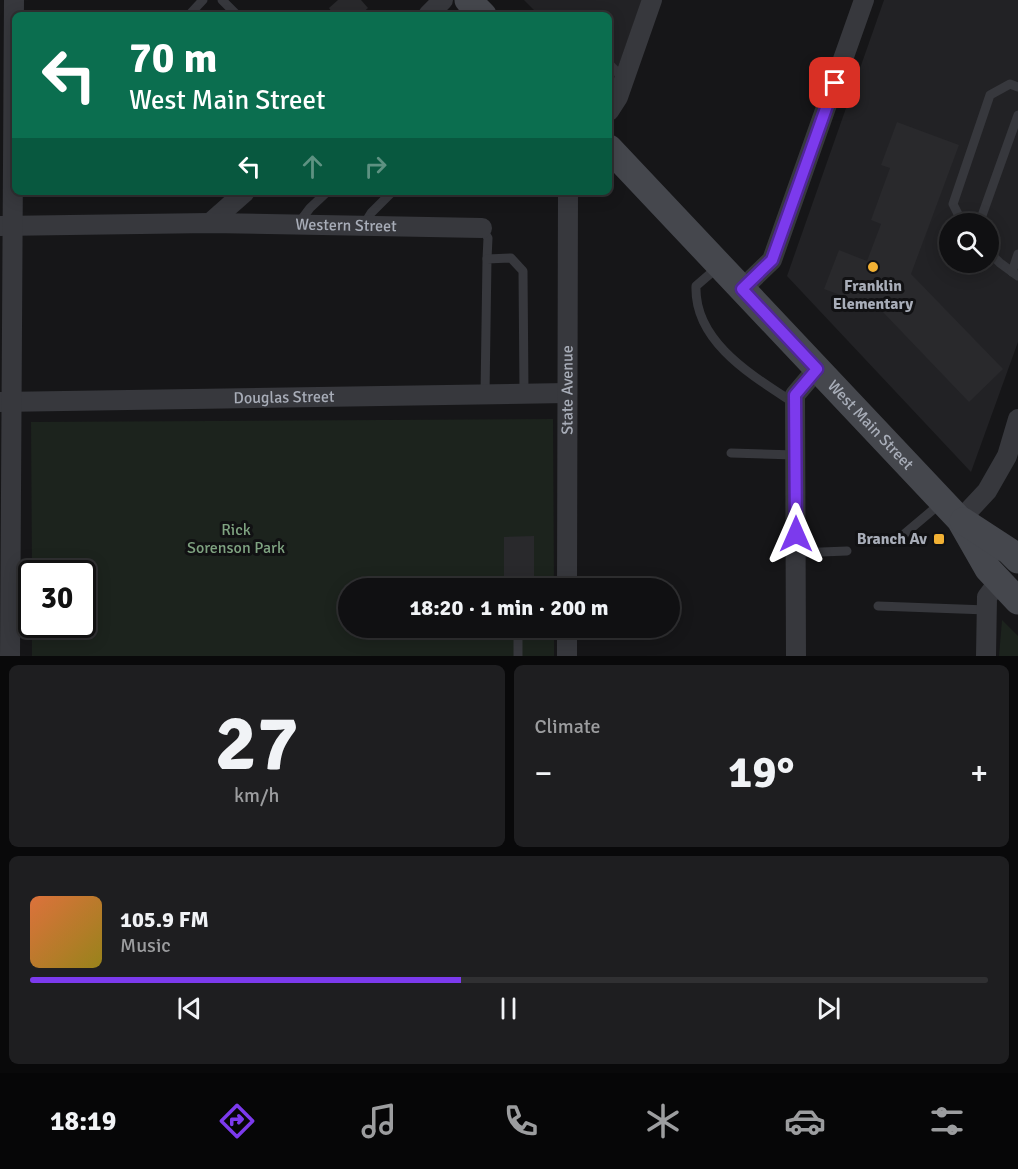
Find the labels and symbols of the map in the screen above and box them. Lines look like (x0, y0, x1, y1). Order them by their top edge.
pin (809, 57, 860, 108)
street label: Western Street (295, 215, 397, 236)
marker: Franklin Elementary (866, 260, 880, 274)
place label: Franklin Elementary (833, 276, 913, 314)
street label: State Avenue (557, 345, 578, 435)
street label: West Main Street (823, 376, 918, 475)
street label: Douglas Street (233, 387, 335, 408)
position arrow (764, 502, 828, 566)
park label: Rick Sorenson Park (187, 520, 285, 558)
place label: Branch Av (857, 529, 927, 549)
marker: Branch Av (932, 532, 946, 546)
speed limit sign: 30 (18, 560, 96, 638)

